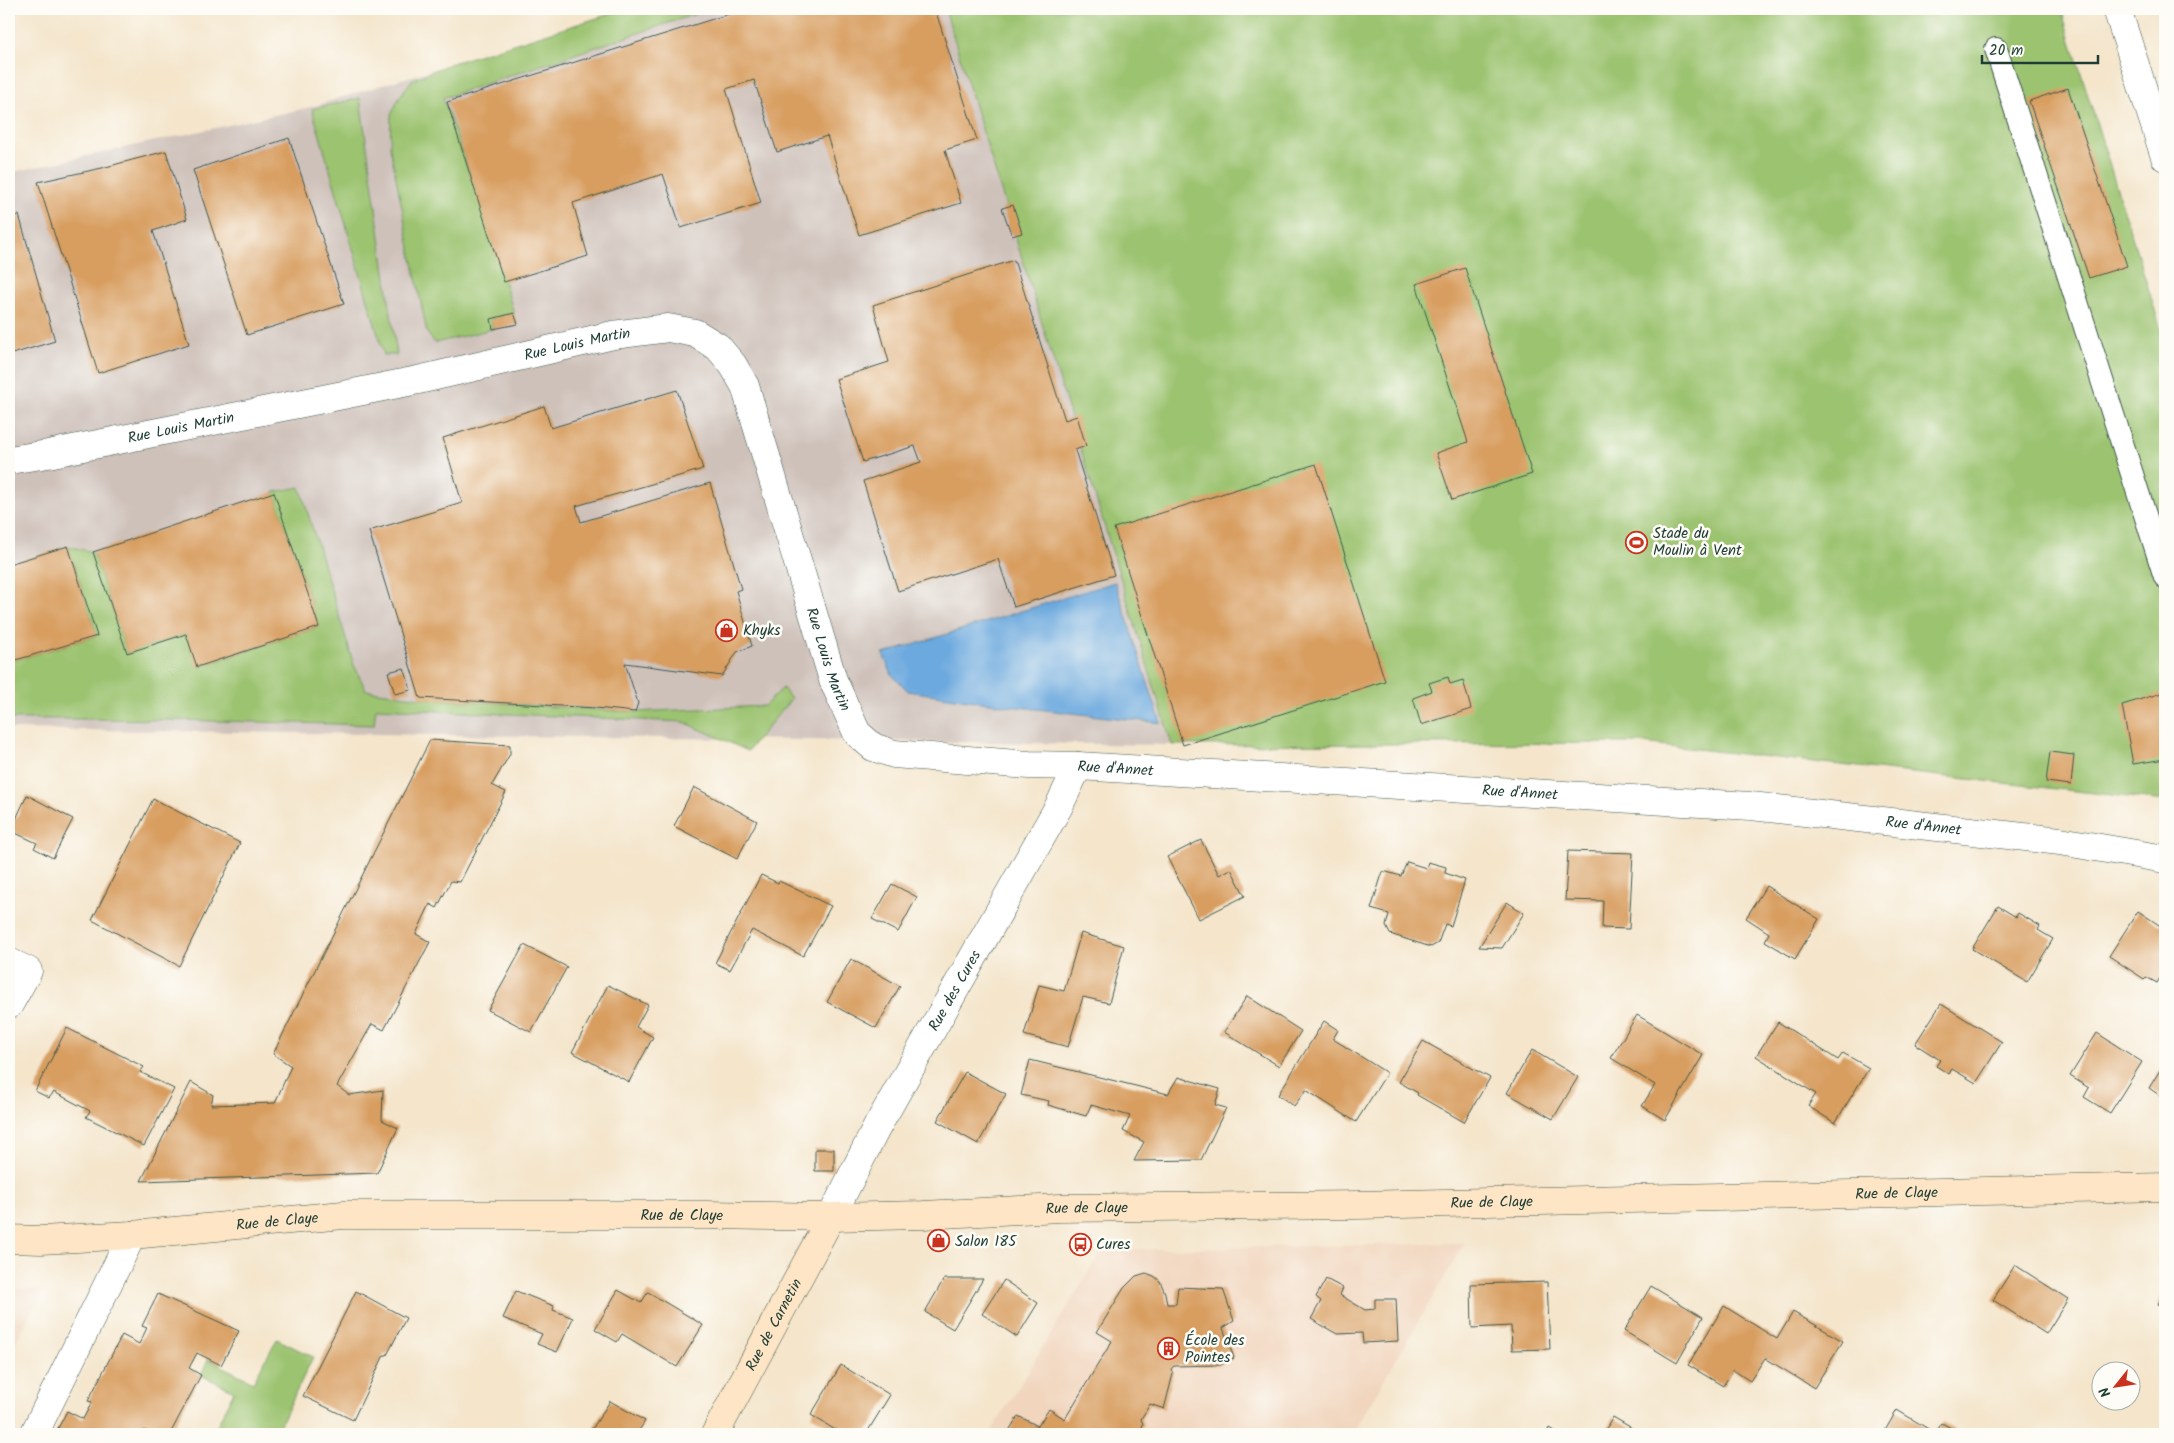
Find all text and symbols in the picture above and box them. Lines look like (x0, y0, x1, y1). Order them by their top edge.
scale bar (1982, 32, 2098, 64)
text: 20 m (1989, 39, 2023, 63)
street label: Rue Louis Martin (522, 322, 632, 368)
street label: Rue Louis Martin (126, 406, 237, 451)
place label: Stade du Moulin à Vent (1653, 522, 1742, 563)
sports icon: Stade du Moulin à Vent (1625, 530, 1649, 554)
street label: Rue Louis Martin (799, 605, 857, 715)
shop icon: Khyks (715, 618, 739, 642)
place label: Khyks (743, 619, 781, 643)
street label: Rue d'Annet (1077, 755, 1155, 783)
street label: Rue d'Annet (1481, 779, 1559, 808)
street label: Rue d'Annet (1884, 810, 1963, 843)
street label: Rue des Cures (923, 945, 988, 1036)
street label: Rue de Claye (1855, 1181, 1938, 1207)
street label: Rue de Claye (1450, 1190, 1533, 1216)
street label: Rue de Claye (1045, 1196, 1128, 1222)
street label: Rue de Claye (641, 1204, 724, 1228)
street label: Rue de Claye (235, 1206, 320, 1238)
shop icon: Salon 185 (927, 1229, 951, 1253)
place label: Salon 185 (955, 1230, 1017, 1254)
bus stop icon: Cures (1068, 1232, 1092, 1256)
place label: Cures (1096, 1233, 1131, 1257)
street label: Rue de Carnetin (740, 1274, 809, 1376)
place label: École des Pointes (1185, 1329, 1245, 1370)
building icon: École des Pointes (1157, 1337, 1181, 1361)
north arrow (2092, 1360, 2142, 1410)
text: N (2094, 1383, 2117, 1401)

